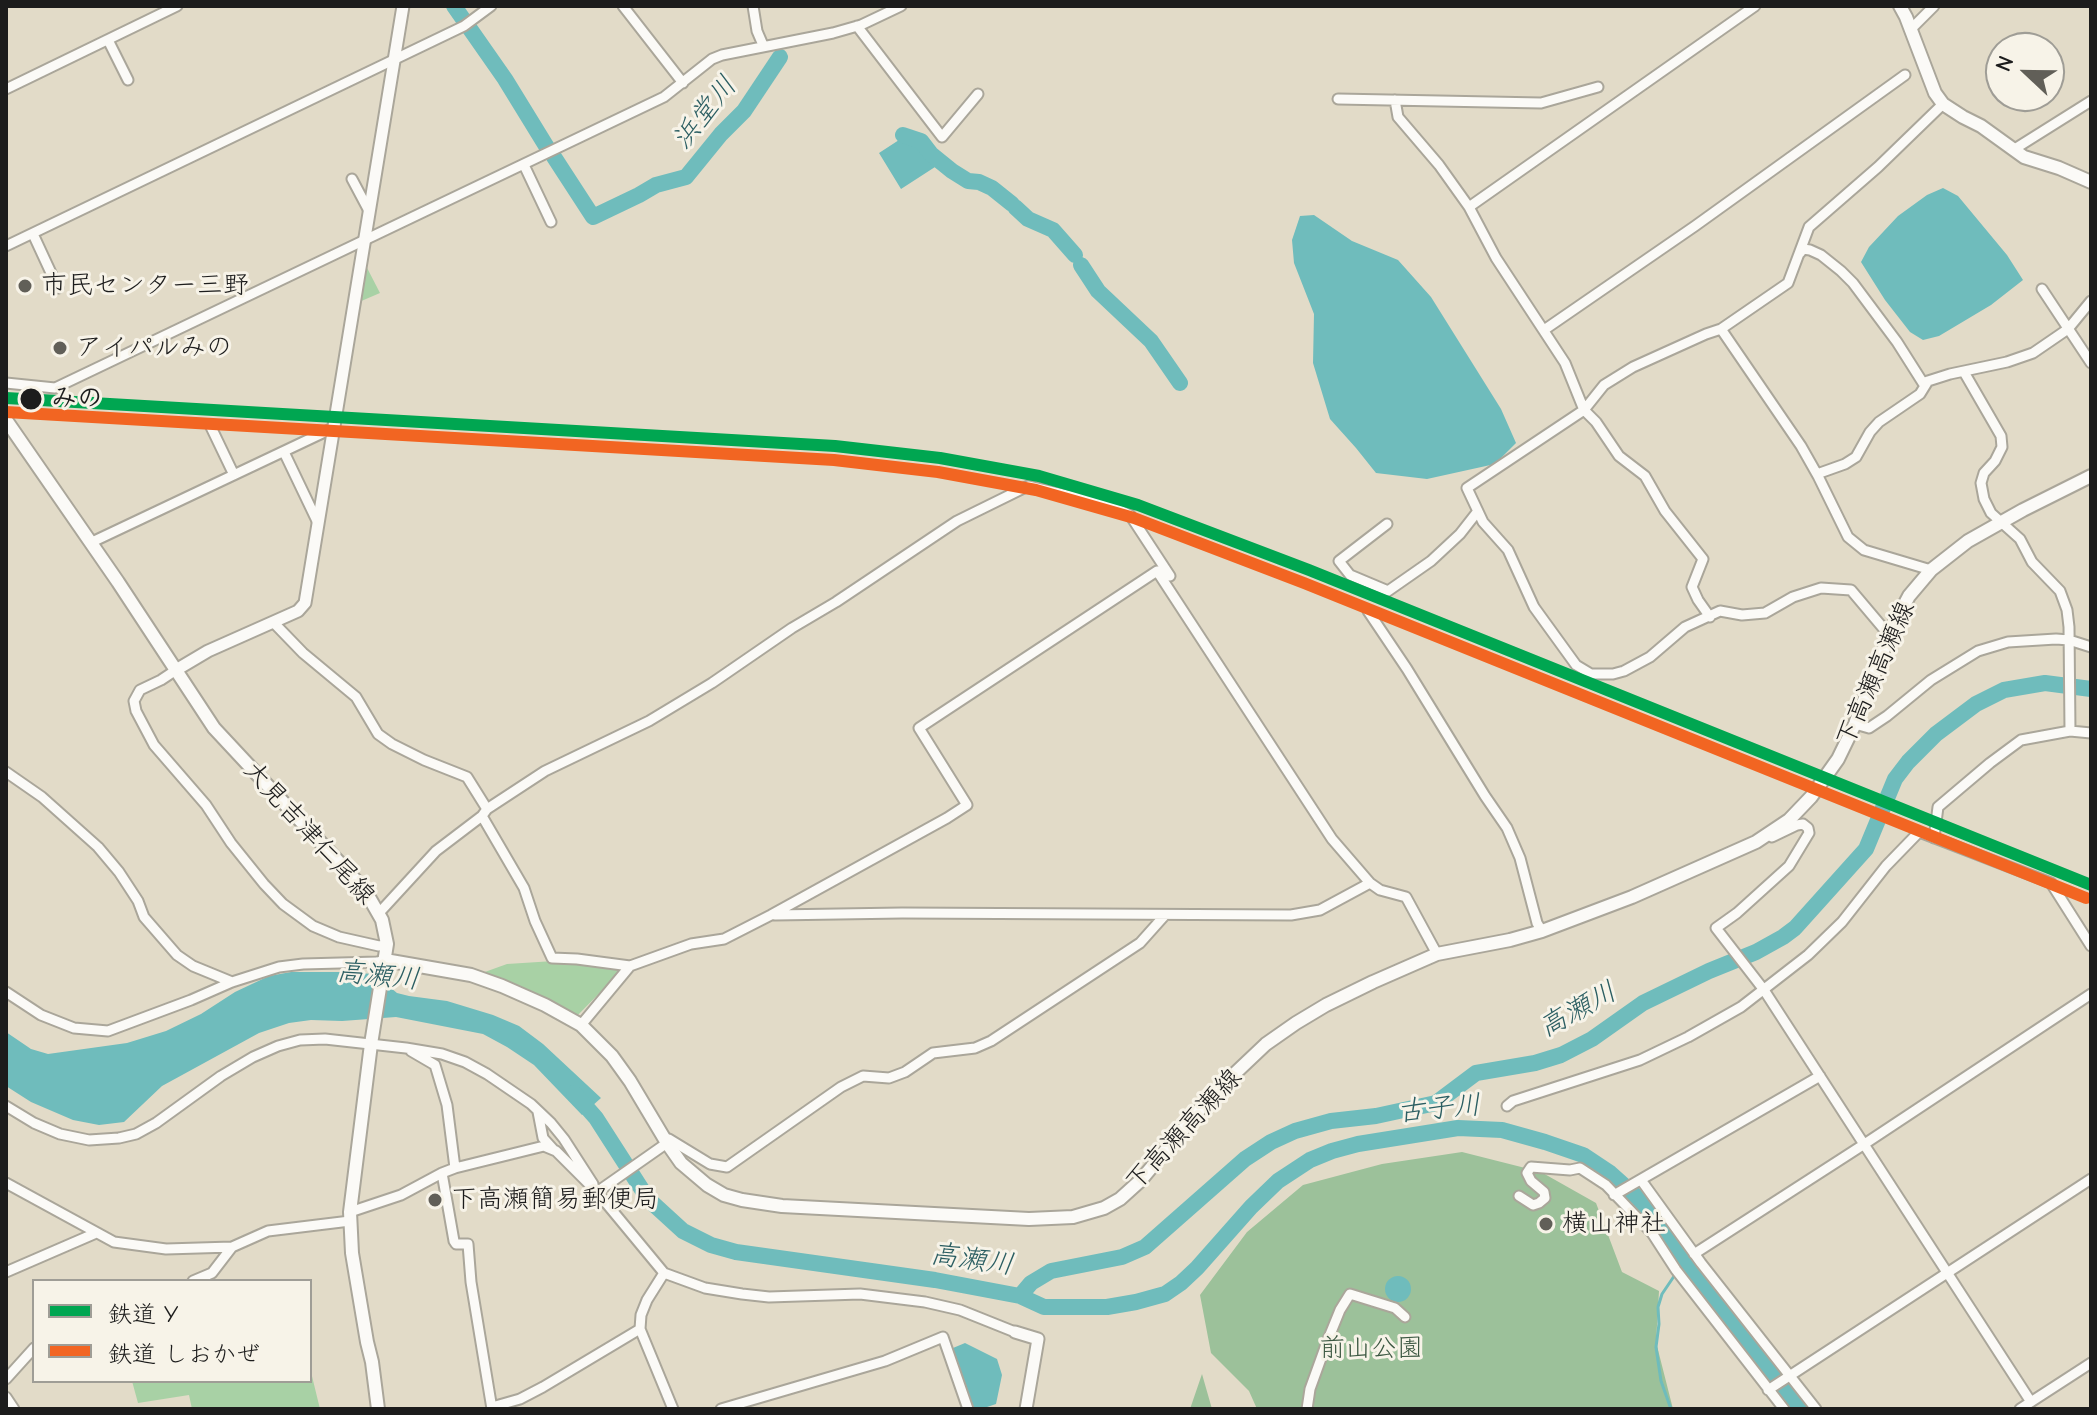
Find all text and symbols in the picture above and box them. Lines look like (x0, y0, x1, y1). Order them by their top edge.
north arrow (1985, 32, 2065, 112)
text: N (1990, 52, 2019, 75)
water label: 浜堂川 (666, 70, 744, 156)
place label: 市民センター三野 (41, 270, 249, 302)
marker: 市民センター三野 (16, 277, 34, 295)
place label: アイパルみの (76, 332, 232, 364)
marker: アイパルみの (51, 339, 69, 357)
place label: みの (51, 383, 103, 415)
marker: みの (18, 386, 44, 412)
street label: 下高瀬高瀬線 (1830, 596, 1922, 752)
street label: 大見吉津仁尾線 (237, 755, 381, 911)
water label: 高瀬川 (334, 955, 422, 997)
water label: 高瀬川 (1533, 975, 1623, 1045)
street label: 下高瀬高瀬線 (1119, 1062, 1249, 1198)
water label: 古子川 (1396, 1089, 1482, 1129)
place label: 下高瀬簡易郵便局 (451, 1184, 659, 1216)
marker: 下高瀬簡易郵便局 (426, 1191, 444, 1209)
place label: 横山神社 (1562, 1208, 1666, 1240)
marker: 横山神社 (1537, 1215, 1555, 1233)
water label: 高瀬川 (928, 1238, 1016, 1282)
legend (32, 1279, 312, 1383)
text: 鉄道 Y (108, 1300, 178, 1328)
park label: 前山公園 (1319, 1333, 1423, 1365)
text: 鉄道 しおかぜ (108, 1340, 260, 1368)

